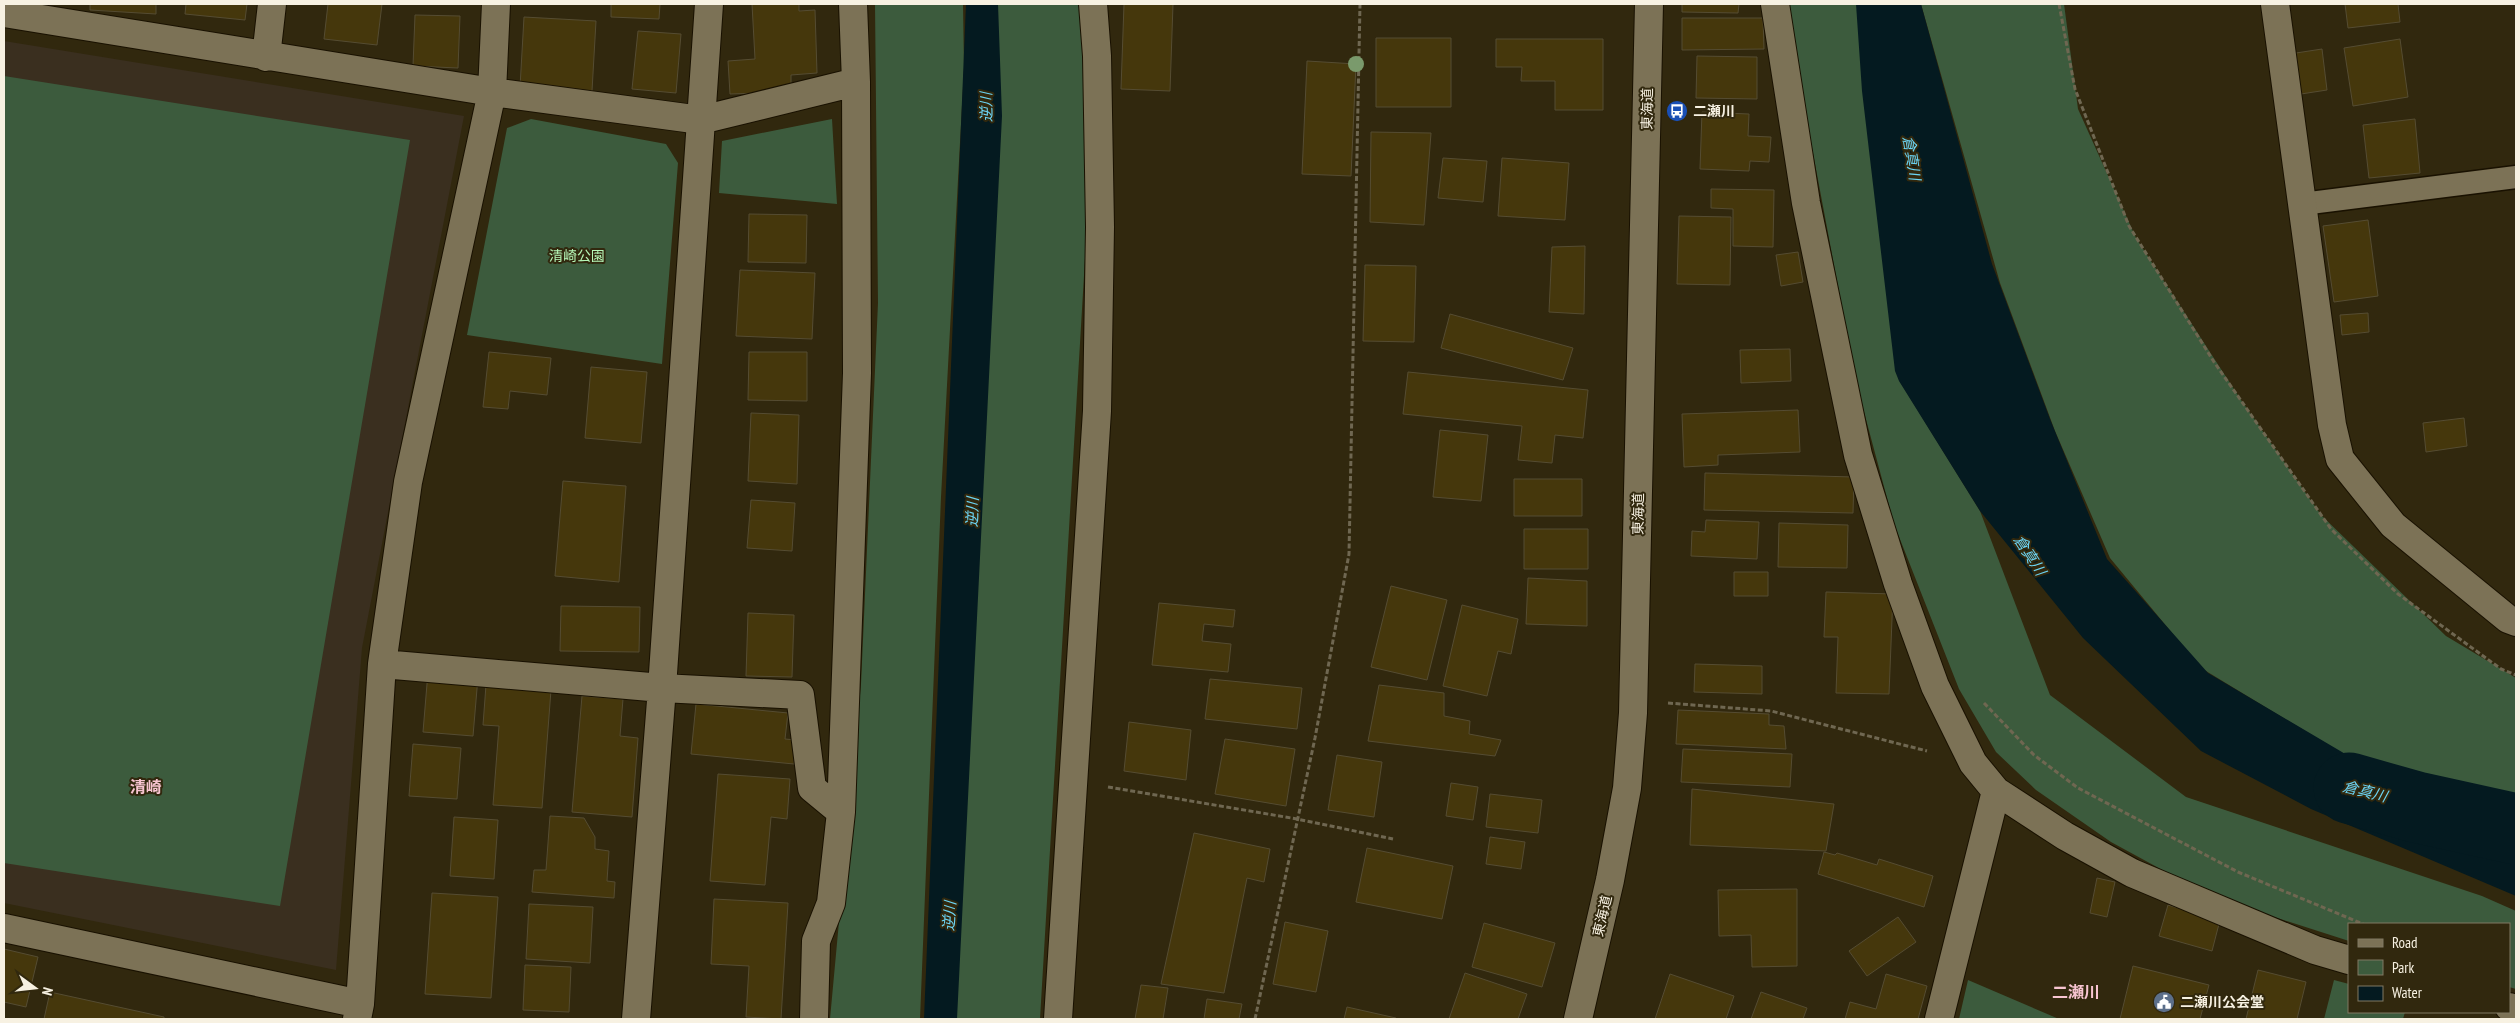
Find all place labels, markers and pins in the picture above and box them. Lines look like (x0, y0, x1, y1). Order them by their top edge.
bus stop icon: 二瀬川 (1665, 99, 1689, 123)
place label: 二瀬川 (1693, 102, 1735, 120)
public building icon: 二瀬川公会堂 (2152, 990, 2176, 1014)
place label: 二瀬川公会堂 (2180, 993, 2264, 1011)

